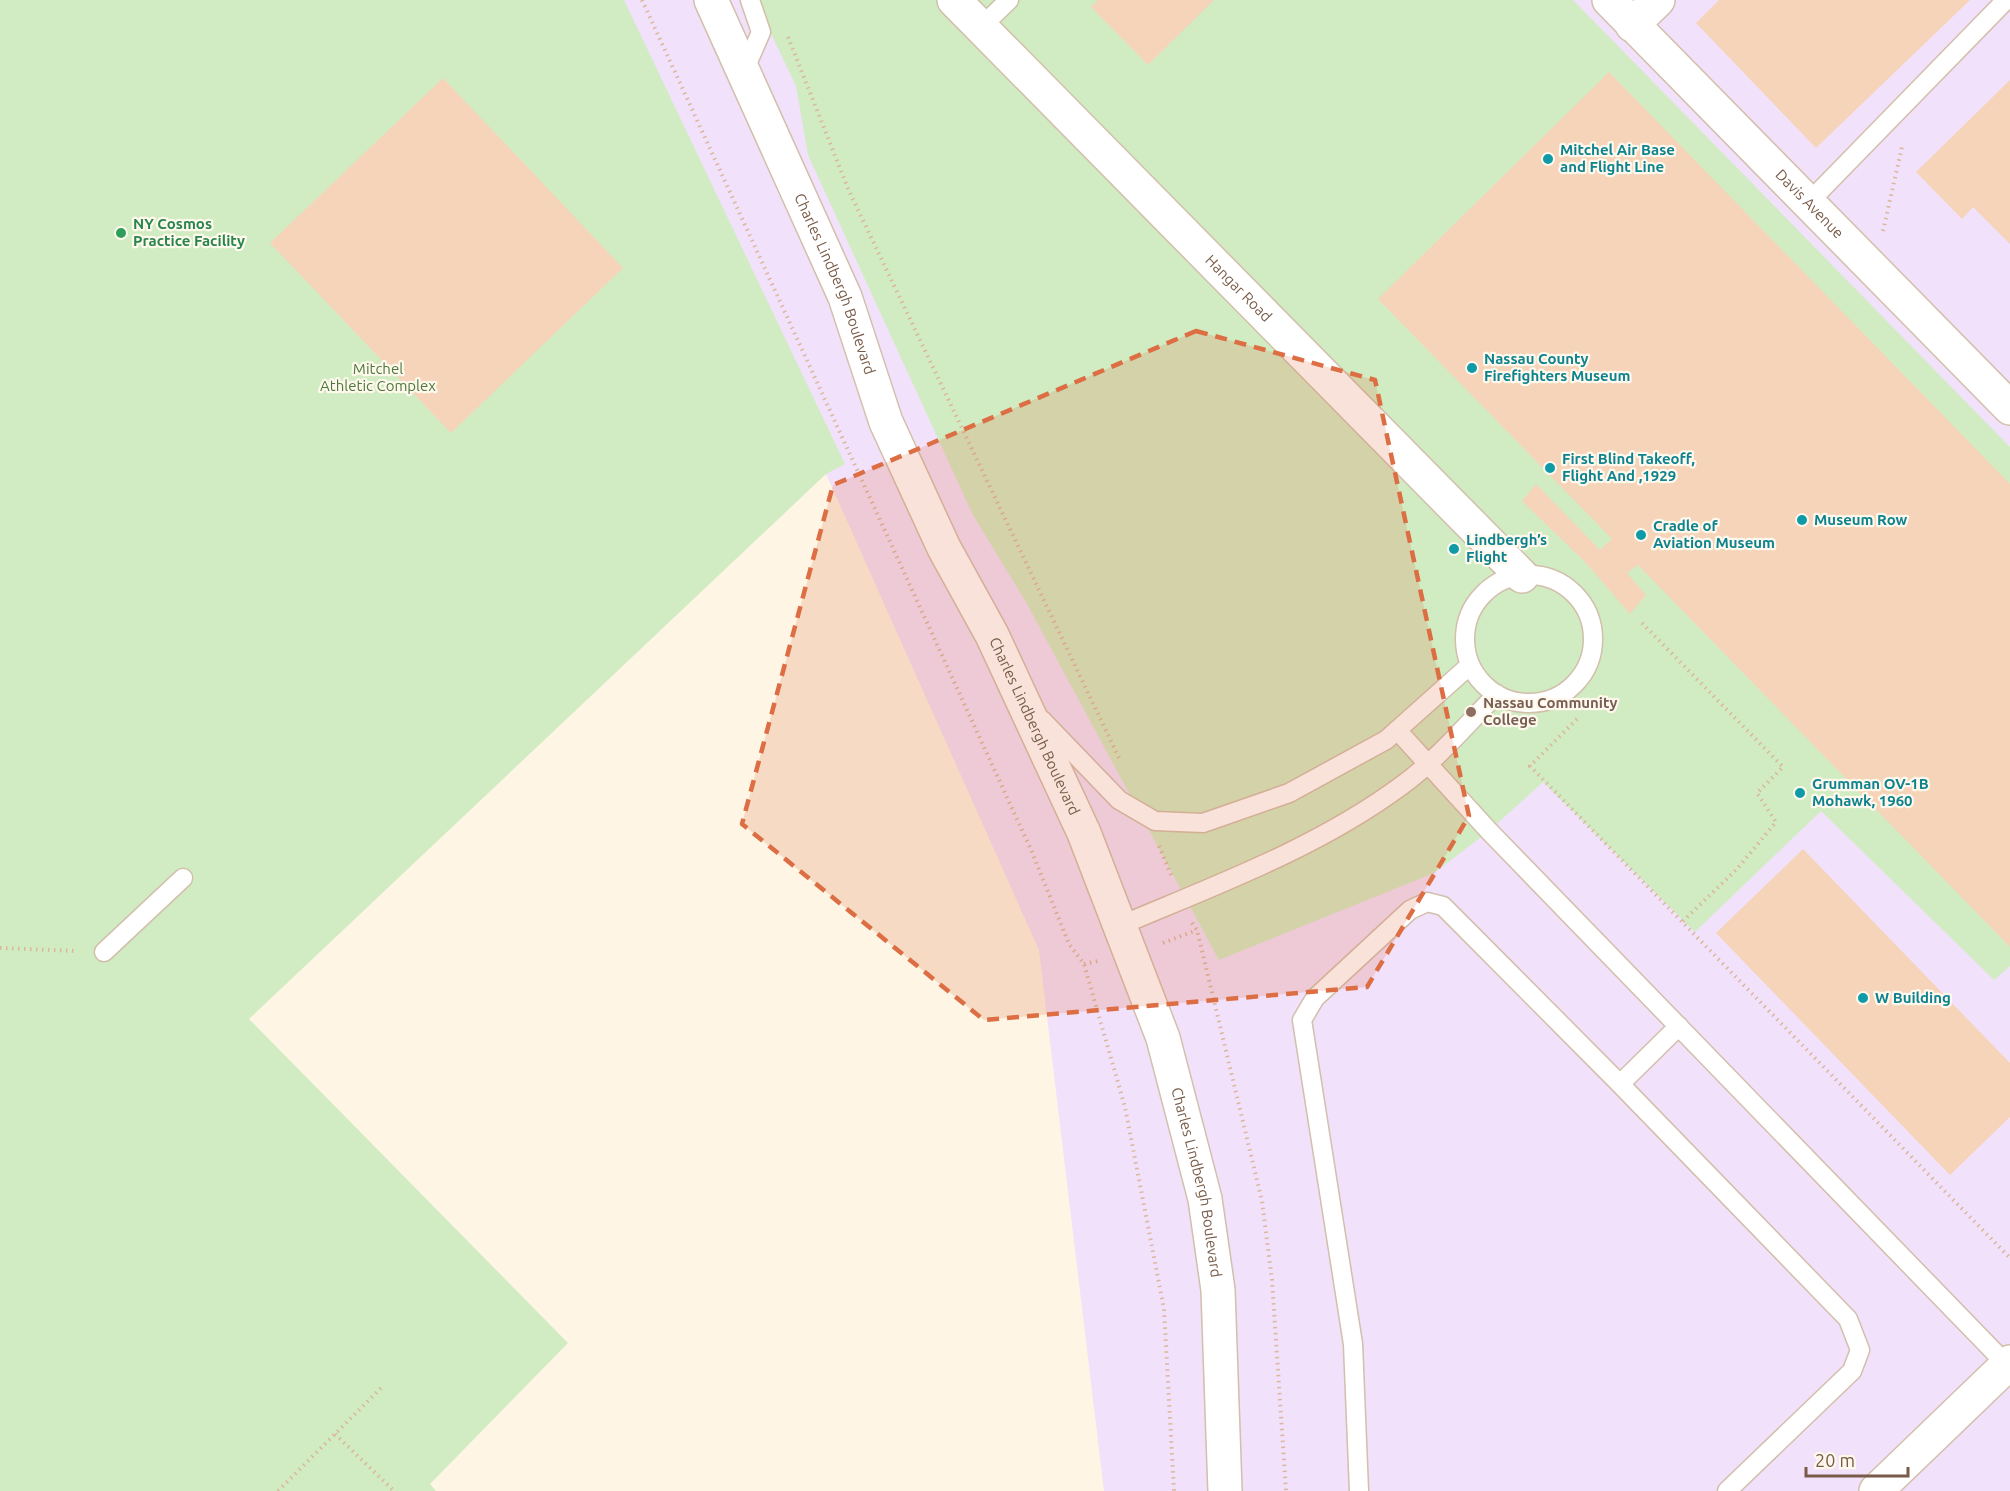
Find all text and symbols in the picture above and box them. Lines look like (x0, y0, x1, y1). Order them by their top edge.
place label: Mitchel Air Base and Flight Line (1560, 141, 1675, 175)
marker: Mitchel Air Base and Flight Line (1541, 152, 1555, 166)
street label: Davis Avenue (1772, 166, 1847, 242)
street label: Charles Lindbergh Boulevard (791, 190, 879, 377)
place label: NY Cosmos Practice Facility (133, 215, 245, 249)
marker: NY Cosmos Practice Facility (114, 226, 128, 240)
street label: Hangar Road (1202, 251, 1275, 325)
place label: Nassau County Firefighters Museum (1484, 350, 1630, 384)
park label: Mitchel Athletic Complex (320, 360, 436, 394)
marker: Nassau County Firefighters Museum (1465, 361, 1479, 375)
place label: First Blind Takeoff, Flight And ,1929 (1562, 450, 1695, 484)
marker: First Blind Takeoff, Flight And ,1929 (1543, 461, 1557, 475)
place label: Museum Row (1814, 511, 1908, 528)
marker: Museum Row (1795, 513, 1809, 527)
place label: Cradle of Aviation Museum (1653, 517, 1775, 551)
marker: Cradle of Aviation Museum (1634, 528, 1648, 542)
place label: Lindbergh’s Flight (1466, 531, 1547, 565)
marker: Lindbergh’s Flight (1447, 542, 1461, 556)
street label: Charles Lindbergh Boulevard (986, 634, 1083, 818)
place label: Nassau Community College (1483, 694, 1618, 728)
marker: Nassau Community College (1464, 705, 1478, 719)
place label: Grumman OV-1B Mohawk, 1960 (1812, 775, 1929, 809)
marker: Grumman OV-1B Mohawk, 1960 (1793, 786, 1807, 800)
place label: W Building (1875, 989, 1951, 1006)
marker: W Building (1856, 991, 1870, 1005)
street label: Charles Lindbergh Boulevard (1168, 1086, 1225, 1278)
scale bar (1806, 1440, 1908, 1478)
text: 20 m (1815, 1450, 1855, 1470)

